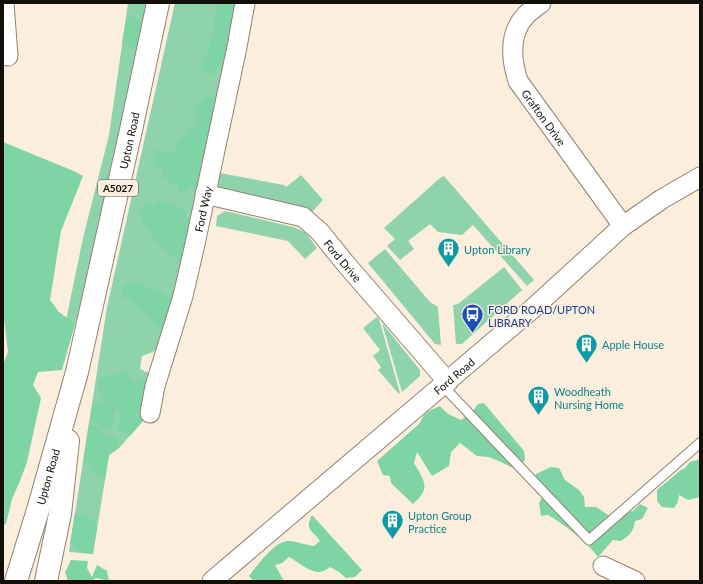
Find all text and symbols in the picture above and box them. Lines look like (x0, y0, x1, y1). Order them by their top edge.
street label: Grafton Drive (520, 87, 569, 148)
street label: Upton Road (116, 111, 141, 170)
road number: A5027 (98, 180, 138, 196)
street label: Ford Way (191, 184, 214, 233)
building icon: Upton Library (435, 236, 461, 269)
street label: Ford Drive (322, 237, 365, 284)
place label: Upton Library (464, 243, 531, 256)
bus stop icon: FORD ROAD/UPTON LIBRARY (459, 302, 485, 335)
place label: FORD ROAD/UPTON LIBRARY (488, 303, 595, 329)
building icon: Apple House (573, 331, 599, 364)
place label: Apple House (602, 338, 664, 351)
street label: Ford Road (431, 355, 477, 397)
building icon: Woodheath Nursing Home (525, 384, 551, 417)
place label: Woodheath Nursing Home (554, 385, 624, 411)
street label: Upton Road (33, 447, 62, 506)
building icon: Upton Group Practice (380, 508, 406, 541)
place label: Upton Group Practice (408, 509, 471, 535)

